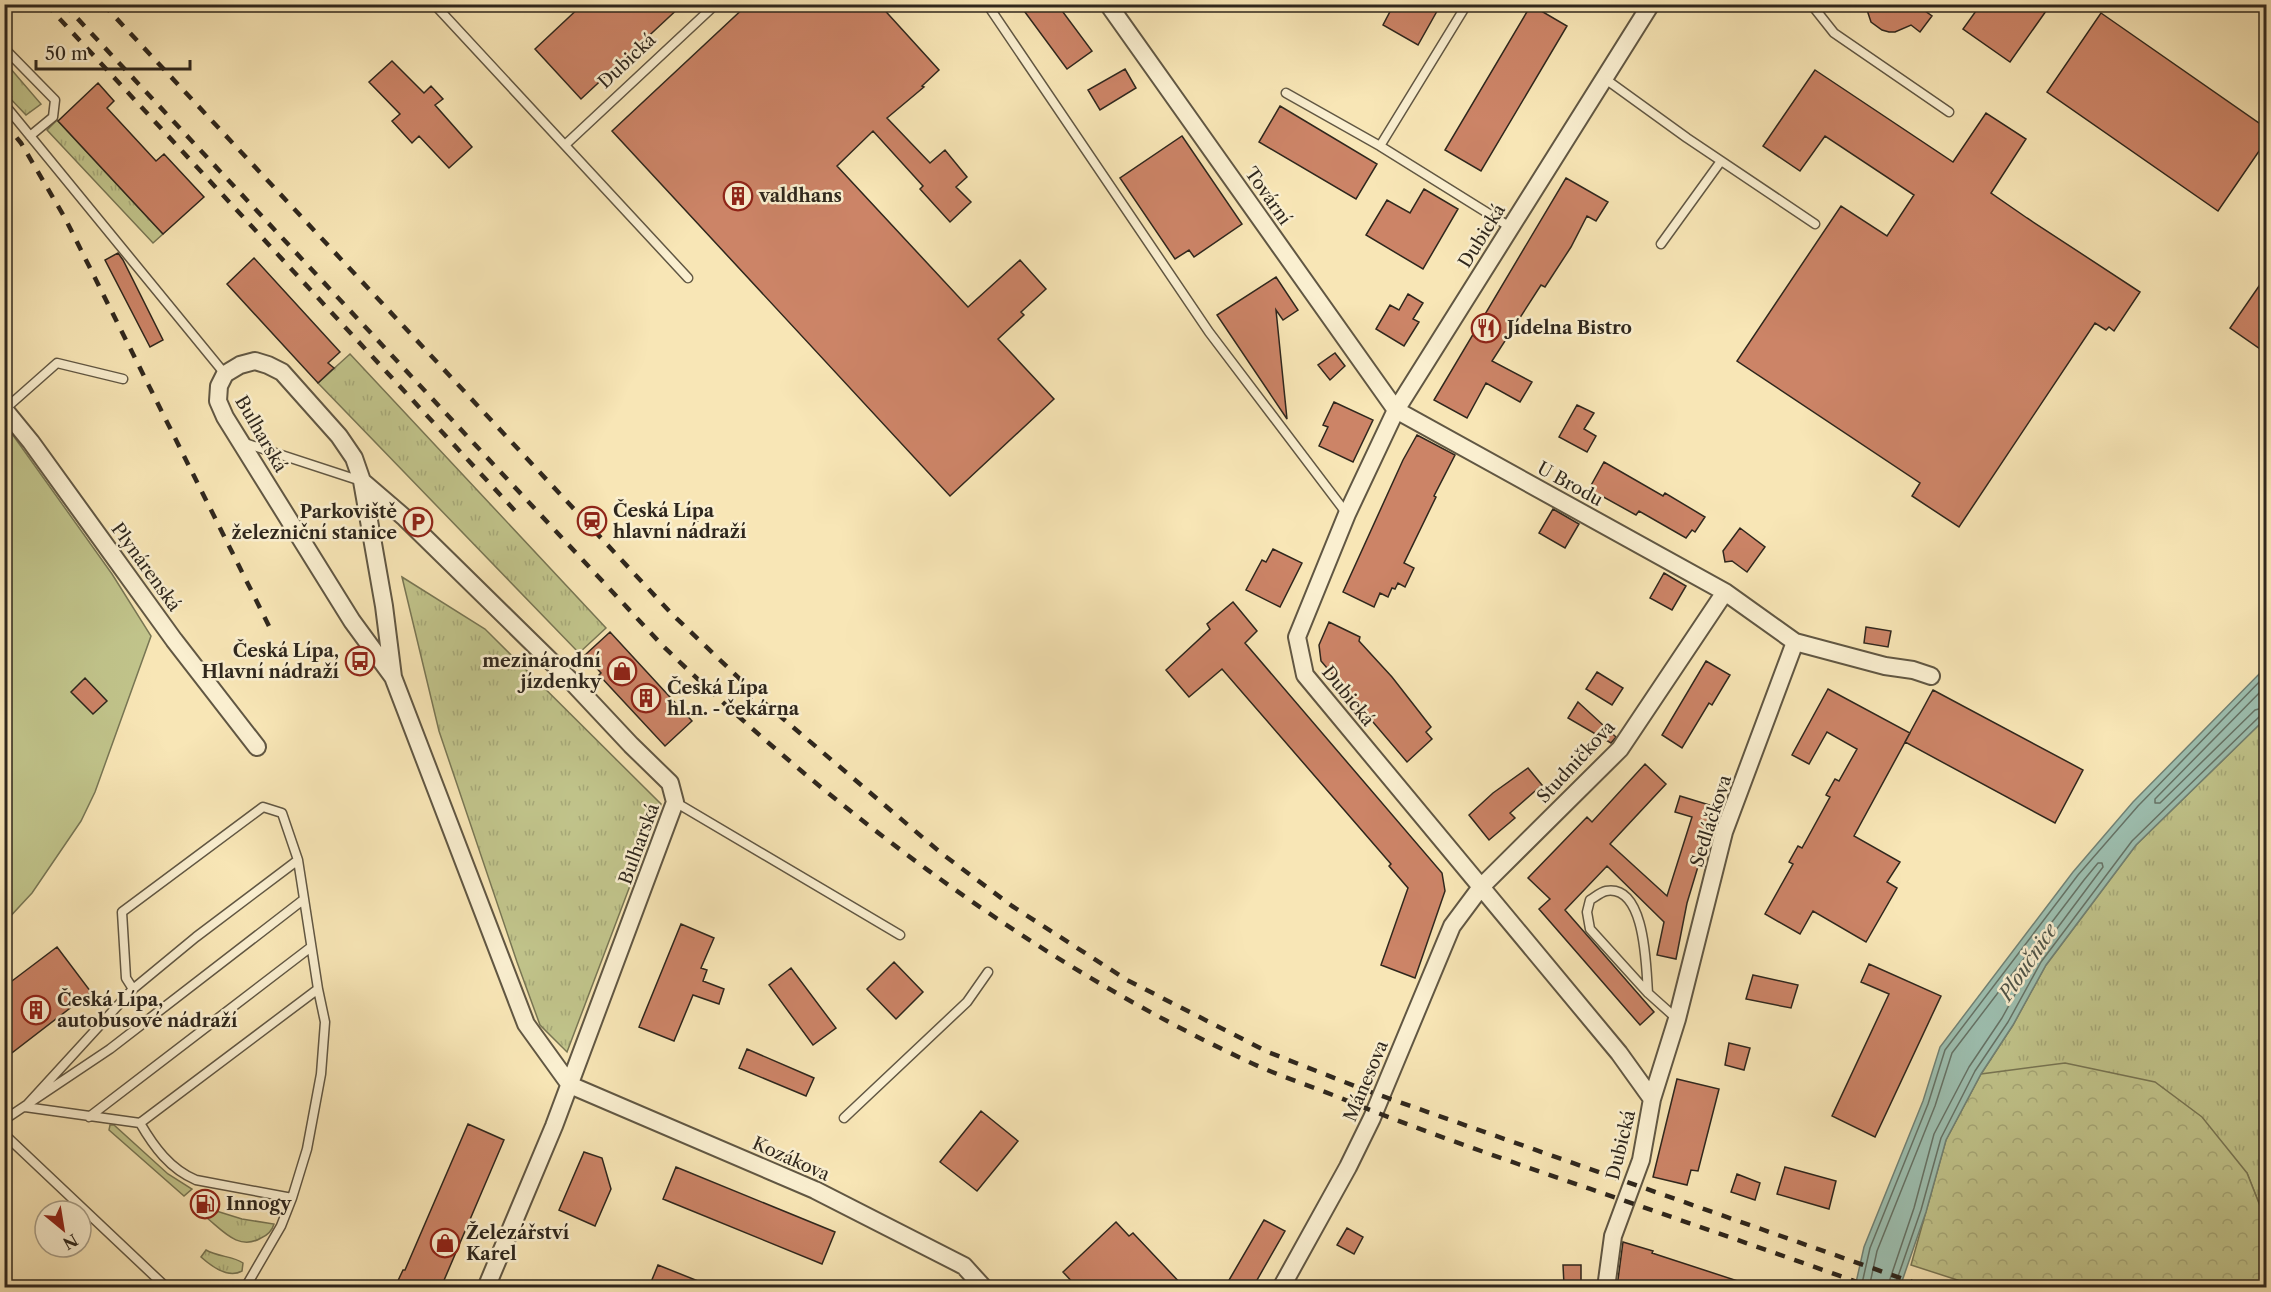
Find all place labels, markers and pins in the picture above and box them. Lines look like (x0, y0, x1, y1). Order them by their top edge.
building icon: valdhans (722, 180, 754, 212)
place label: valdhans (758, 185, 842, 207)
restaurant icon: Jídelna Bistro (1470, 312, 1502, 344)
place label: Jídelna Bistro (1504, 317, 1632, 339)
place label: Česká Lípa hlavní nádraží (613, 498, 747, 543)
place label: Parkoviště železniční stanice (232, 501, 397, 544)
station icon: Česká Lípa hlavní nádraží (576, 505, 608, 537)
parking icon: Parkoviště železniční stanice (402, 506, 434, 538)
place label: Česká Lípa, Hlavní nádraží (202, 638, 340, 683)
bus stop icon: Česká Lípa, Hlavní nádraží (344, 645, 376, 677)
place label: mezinárodní jízdenky (482, 650, 602, 693)
shop icon: mezinárodní jízdenky (606, 655, 638, 687)
place label: Česká Lípa hl.n. - čekárna (667, 675, 800, 720)
building icon: Česká Lípa hl.n. - čekárna (630, 682, 662, 714)
place label: Česká Lípa, autobusové nádraží (57, 987, 238, 1032)
building icon: Česká Lípa, autobusové nádraží (20, 994, 52, 1026)
fuel station icon: Innogy (189, 1188, 221, 1220)
place label: Innogy (226, 1193, 292, 1215)
place label: Železářství Karel (466, 1220, 570, 1265)
shop icon: Železářství Karel (429, 1227, 461, 1259)

